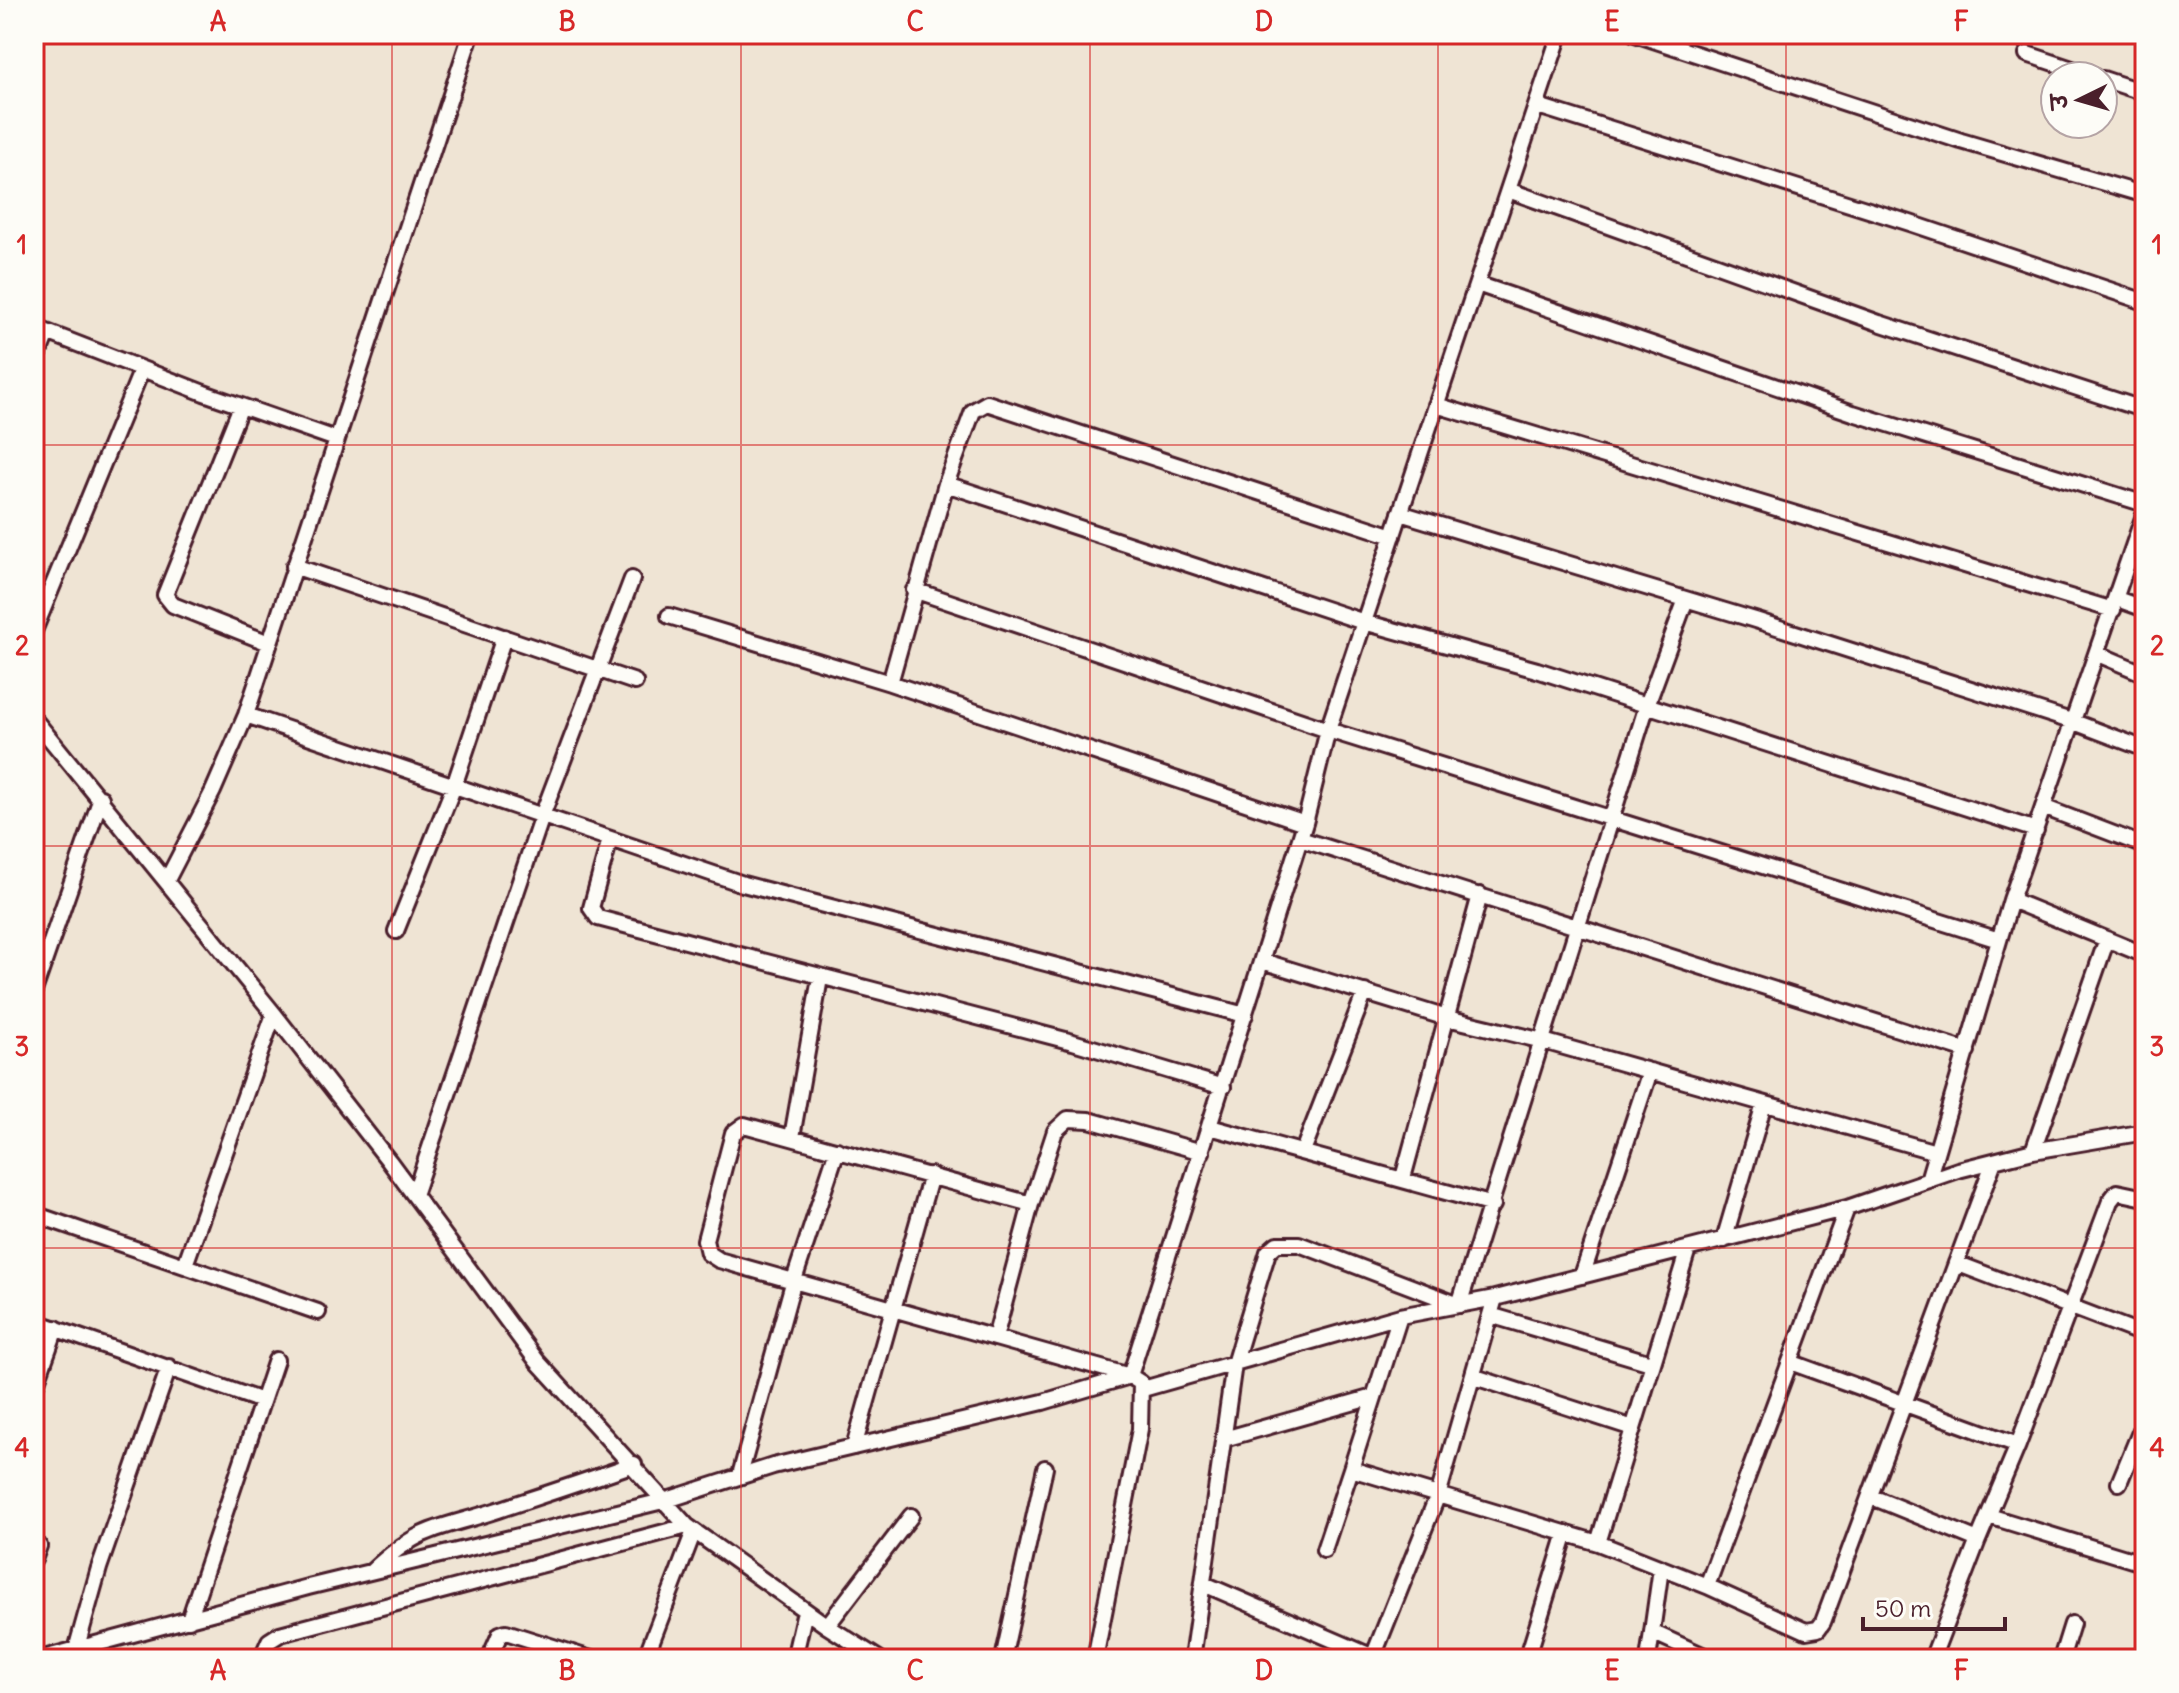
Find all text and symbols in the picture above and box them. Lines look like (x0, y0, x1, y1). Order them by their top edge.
text: A (210, 5, 227, 38)
text: B (558, 5, 576, 38)
text: C (906, 5, 924, 38)
text: D (1255, 5, 1273, 38)
text: E (1604, 5, 1620, 38)
text: F (1954, 5, 1969, 38)
north arrow (2039, 60, 2119, 140)
text: उ (2044, 91, 2074, 112)
text: 1 (17, 228, 27, 261)
text: 1 (2152, 228, 2162, 261)
text: 2 (15, 629, 29, 662)
text: 2 (2150, 629, 2164, 662)
text: 3 (15, 1030, 29, 1063)
text: 3 (2150, 1030, 2164, 1063)
text: 4 (14, 1431, 30, 1464)
text: 4 (2149, 1431, 2165, 1464)
scale bar (1863, 1581, 2005, 1631)
text: 50 m (1875, 1593, 1931, 1623)
text: A (210, 1654, 227, 1687)
text: B (558, 1654, 576, 1687)
text: C (906, 1654, 924, 1687)
text: D (1255, 1654, 1273, 1687)
text: E (1604, 1654, 1620, 1687)
text: F (1954, 1654, 1969, 1687)

